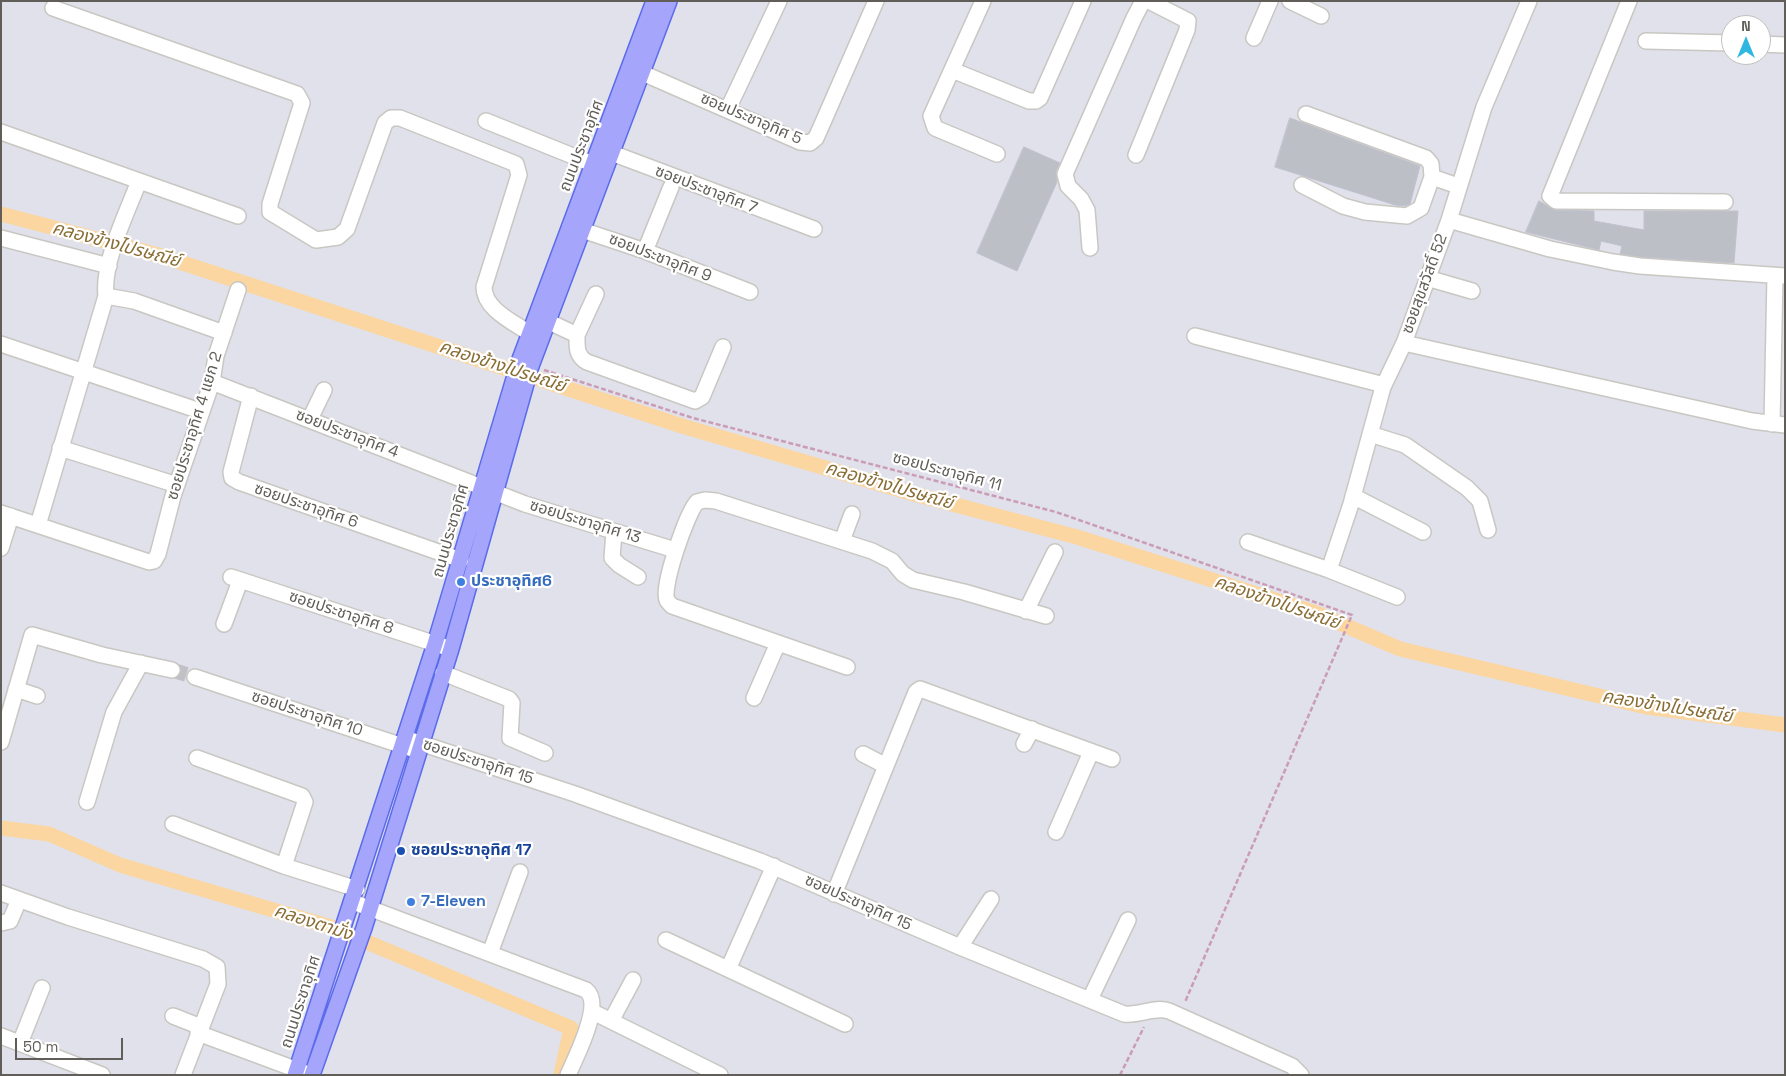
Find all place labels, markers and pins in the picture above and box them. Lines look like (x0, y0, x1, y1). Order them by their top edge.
place label: ประชาอุทิศ6 (471, 572, 552, 592)
marker: ประชาอุทิศ6 (455, 576, 467, 588)
place label: ซอยประชาอุทิศ 17 (411, 841, 531, 861)
marker: ซอยประชาอุทิศ 17 (395, 845, 407, 857)
place label: 7-Eleven (421, 892, 486, 912)
marker: 7-Eleven (405, 896, 417, 908)

